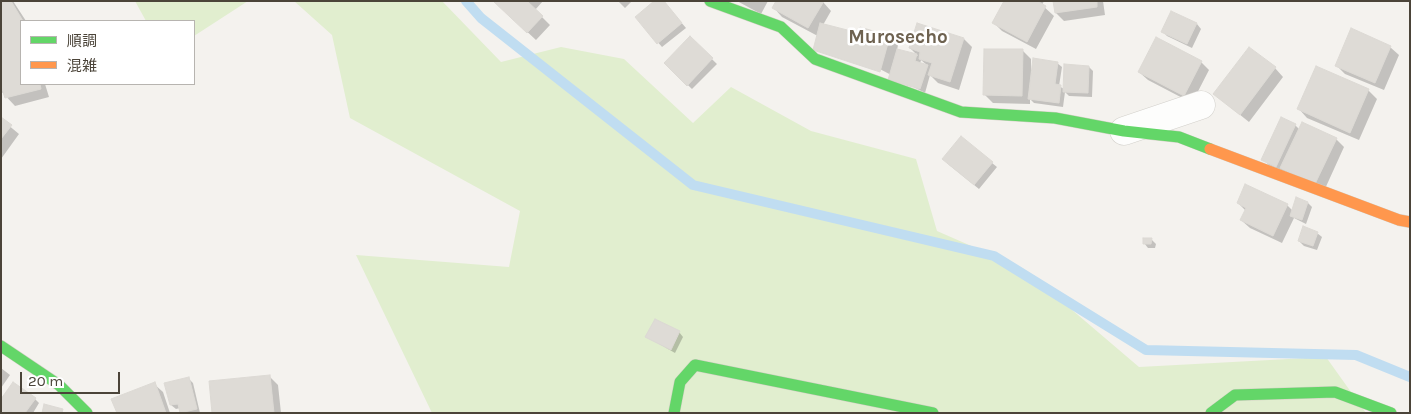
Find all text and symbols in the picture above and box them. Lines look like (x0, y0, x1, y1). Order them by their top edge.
legend (20, 20, 195, 85)
district label: Murosecho (848, 27, 948, 49)
text: 順調 (67, 32, 97, 50)
text: 混雑 (67, 57, 97, 75)
scale bar (22, 362, 122, 394)
text: 20 m (28, 372, 63, 390)

